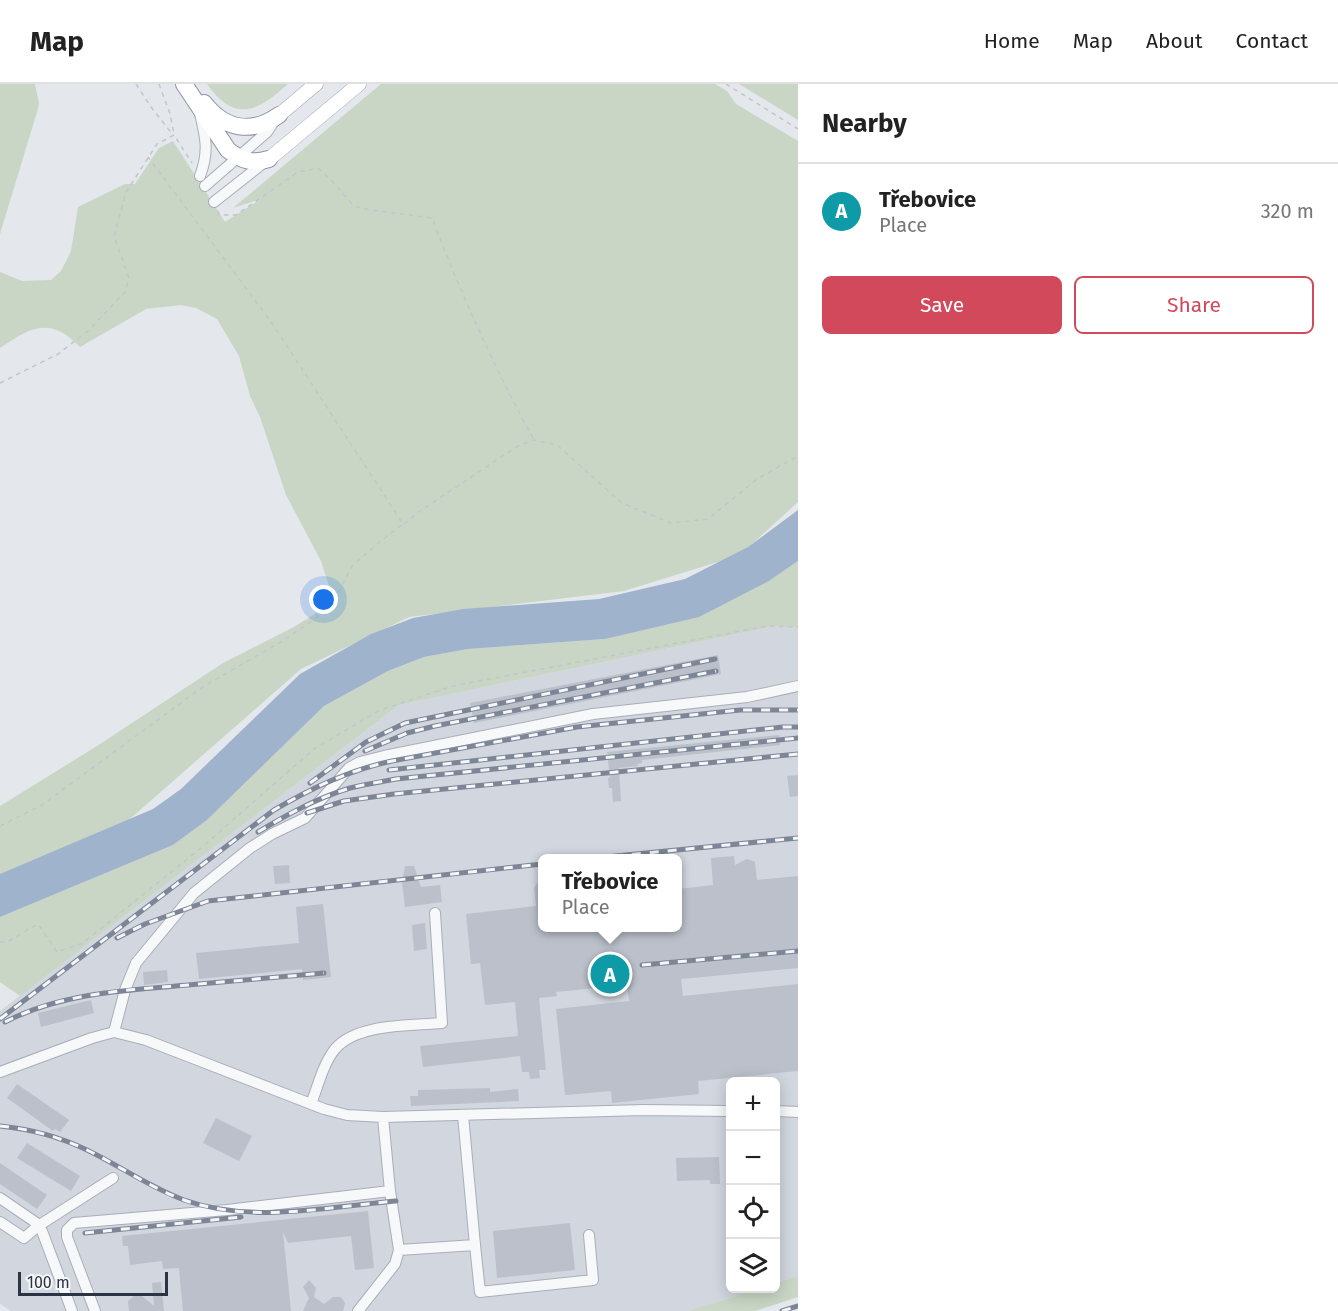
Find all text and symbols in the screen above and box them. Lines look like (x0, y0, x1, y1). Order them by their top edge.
text: Map (30, 25, 84, 58)
text: Home (984, 28, 1040, 54)
text: Map (1073, 28, 1113, 54)
text: About (1146, 28, 1203, 54)
text: Contact (1236, 28, 1308, 54)
text: Nearby (822, 108, 907, 139)
text: Třebovice (879, 186, 976, 213)
text: A (836, 199, 847, 223)
text: 320 m (1261, 199, 1314, 223)
text: Place (879, 213, 927, 237)
button: Save (822, 276, 1062, 334)
button: Share (1074, 276, 1314, 334)
your location (309, 585, 338, 614)
popup (538, 854, 682, 932)
text: Třebovice (561, 868, 659, 895)
text: Place (561, 895, 610, 919)
pin: A (590, 952, 630, 996)
map controls (726, 1077, 780, 1293)
button: + (726, 1077, 780, 1131)
button: − (726, 1131, 780, 1185)
button: locate (726, 1185, 780, 1239)
button: layers (726, 1239, 780, 1293)
scale bar (18, 1269, 168, 1296)
text: 100 m (27, 1273, 70, 1292)

